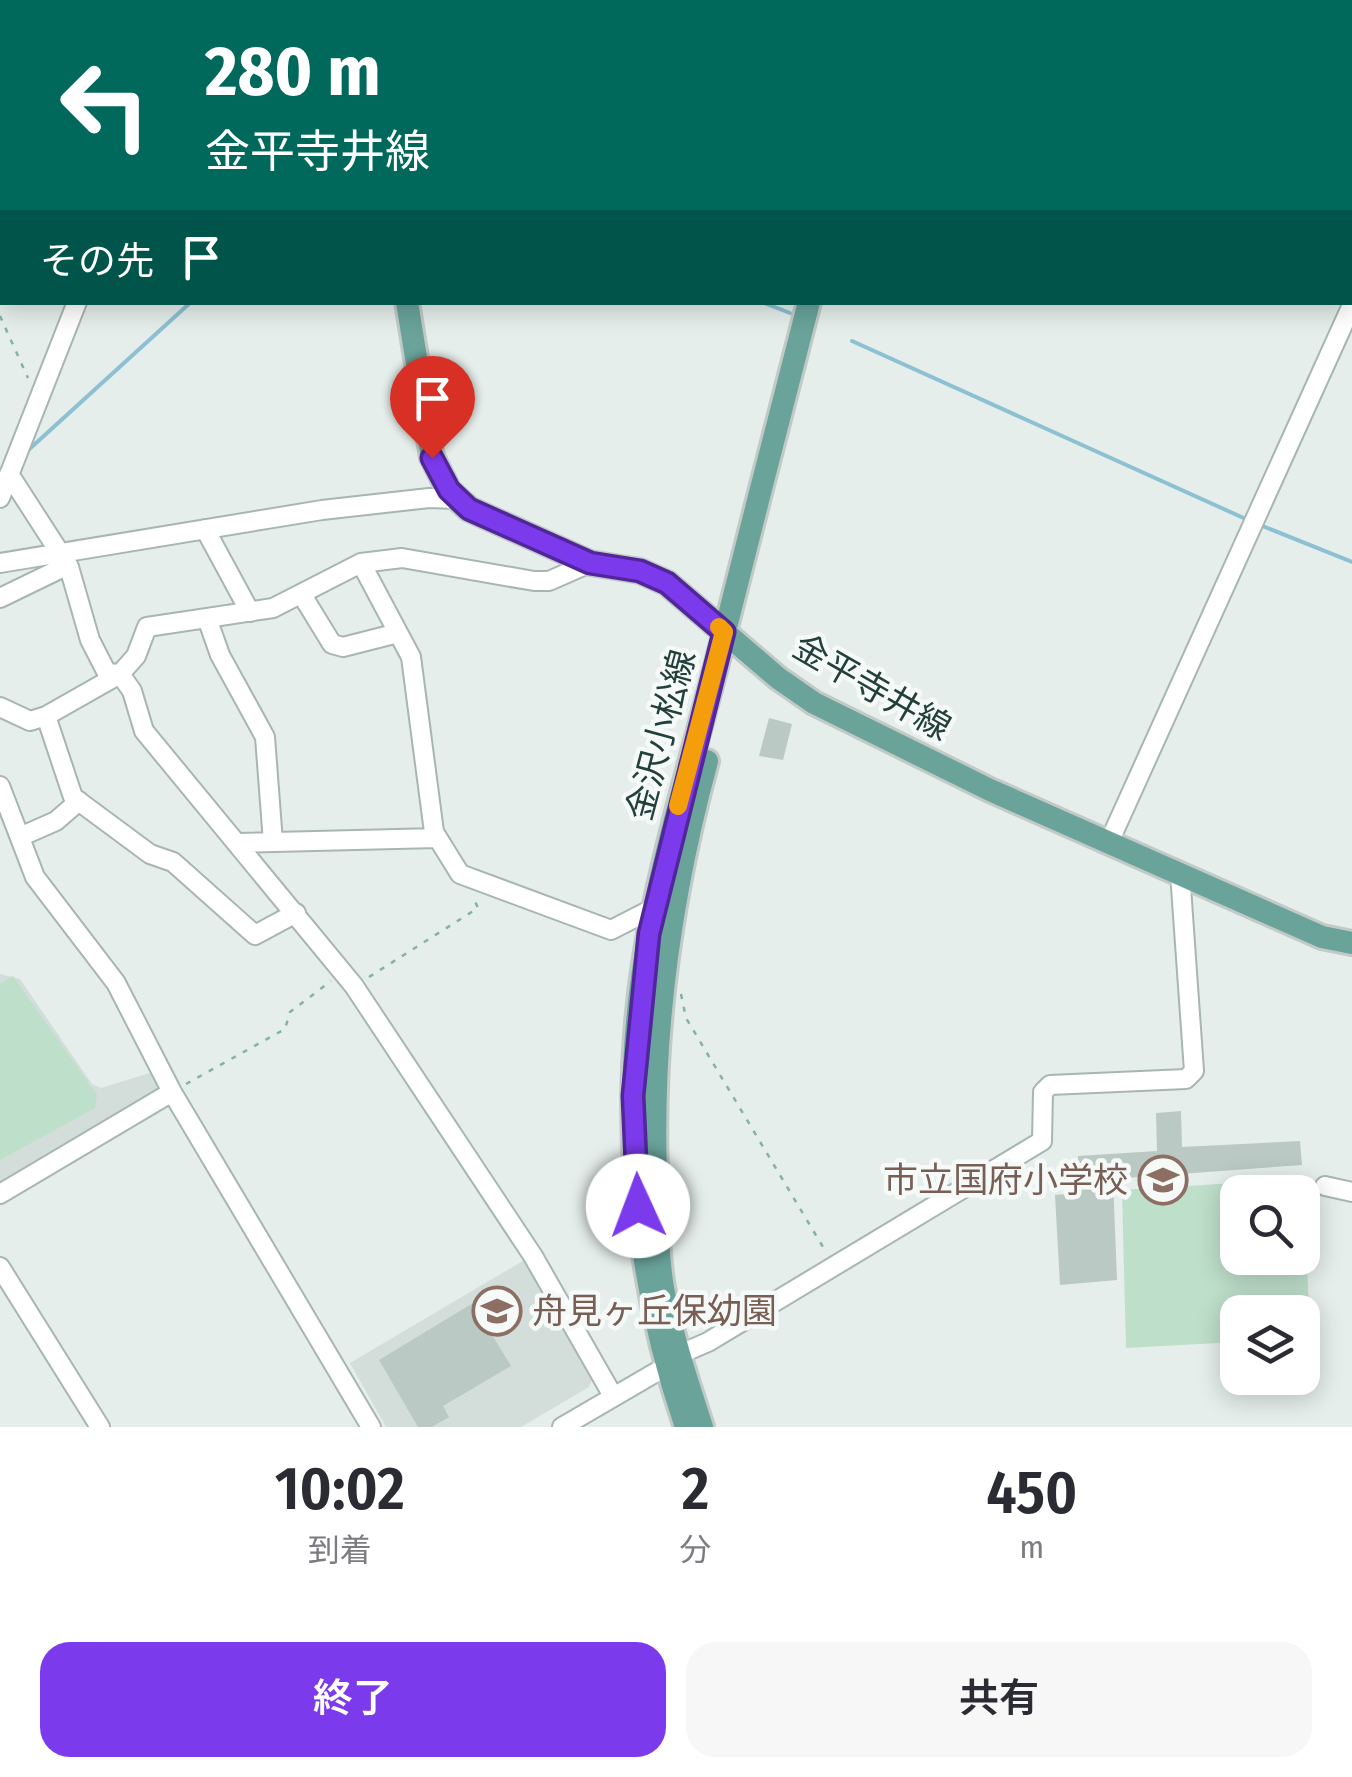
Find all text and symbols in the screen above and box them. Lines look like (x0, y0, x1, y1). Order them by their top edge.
text: 280 m (205, 30, 381, 114)
icon: left (40, 40, 170, 170)
text: 金平寺井線 (205, 125, 430, 179)
icon: arrive (174, 230, 229, 285)
text: その先 (40, 238, 154, 284)
pin (390, 356, 475, 459)
icon: arrive (405, 371, 460, 426)
street label: 金平寺井線 (786, 625, 958, 749)
street label: 金沢小松線 (618, 645, 704, 825)
position arrow (586, 1154, 690, 1258)
school or university icon: 市立国府小学校 (1137, 1154, 1189, 1206)
place label: 市立国府小学校 (883, 1159, 1128, 1201)
map controls (1220, 1175, 1320, 1395)
button: search (1220, 1175, 1320, 1275)
school or university icon: 舟見ヶ丘保幼園 (471, 1285, 523, 1337)
place label: 舟見ヶ丘保幼園 (532, 1290, 777, 1332)
button: layers (1220, 1295, 1320, 1395)
text: 10:02 (275, 1453, 405, 1525)
text: 2 (682, 1453, 709, 1525)
text: 450 (986, 1457, 1077, 1529)
text: m (1019, 1528, 1044, 1566)
text: 到着 (308, 1531, 372, 1569)
text: 分 (680, 1531, 712, 1569)
button: 終了 (40, 1642, 666, 1757)
button: 共有 (686, 1642, 1312, 1757)

